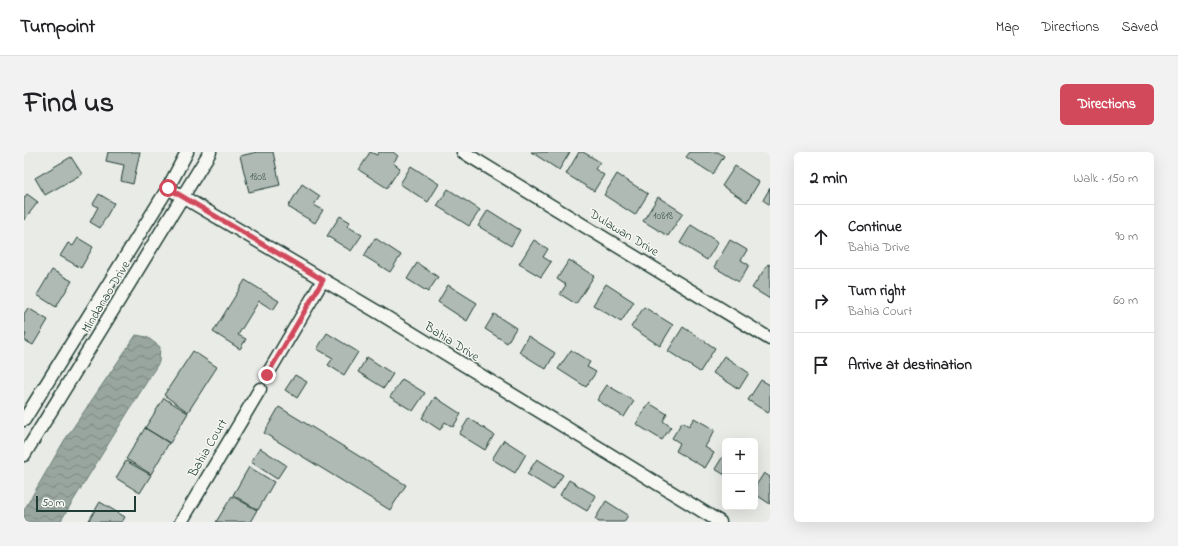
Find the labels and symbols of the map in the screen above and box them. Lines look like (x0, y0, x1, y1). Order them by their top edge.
house number: 1808 (250, 169, 266, 185)
route start (159, 179, 177, 197)
street label: Dulawan Drive (585, 204, 663, 261)
house number: 10818 (653, 208, 673, 224)
street label: Mindanao Drive (77, 257, 135, 337)
street label: Bahia Drive (420, 317, 483, 366)
route end (258, 366, 276, 384)
street label: Bahia Court (183, 415, 233, 481)
scale bar (36, 494, 136, 513)

